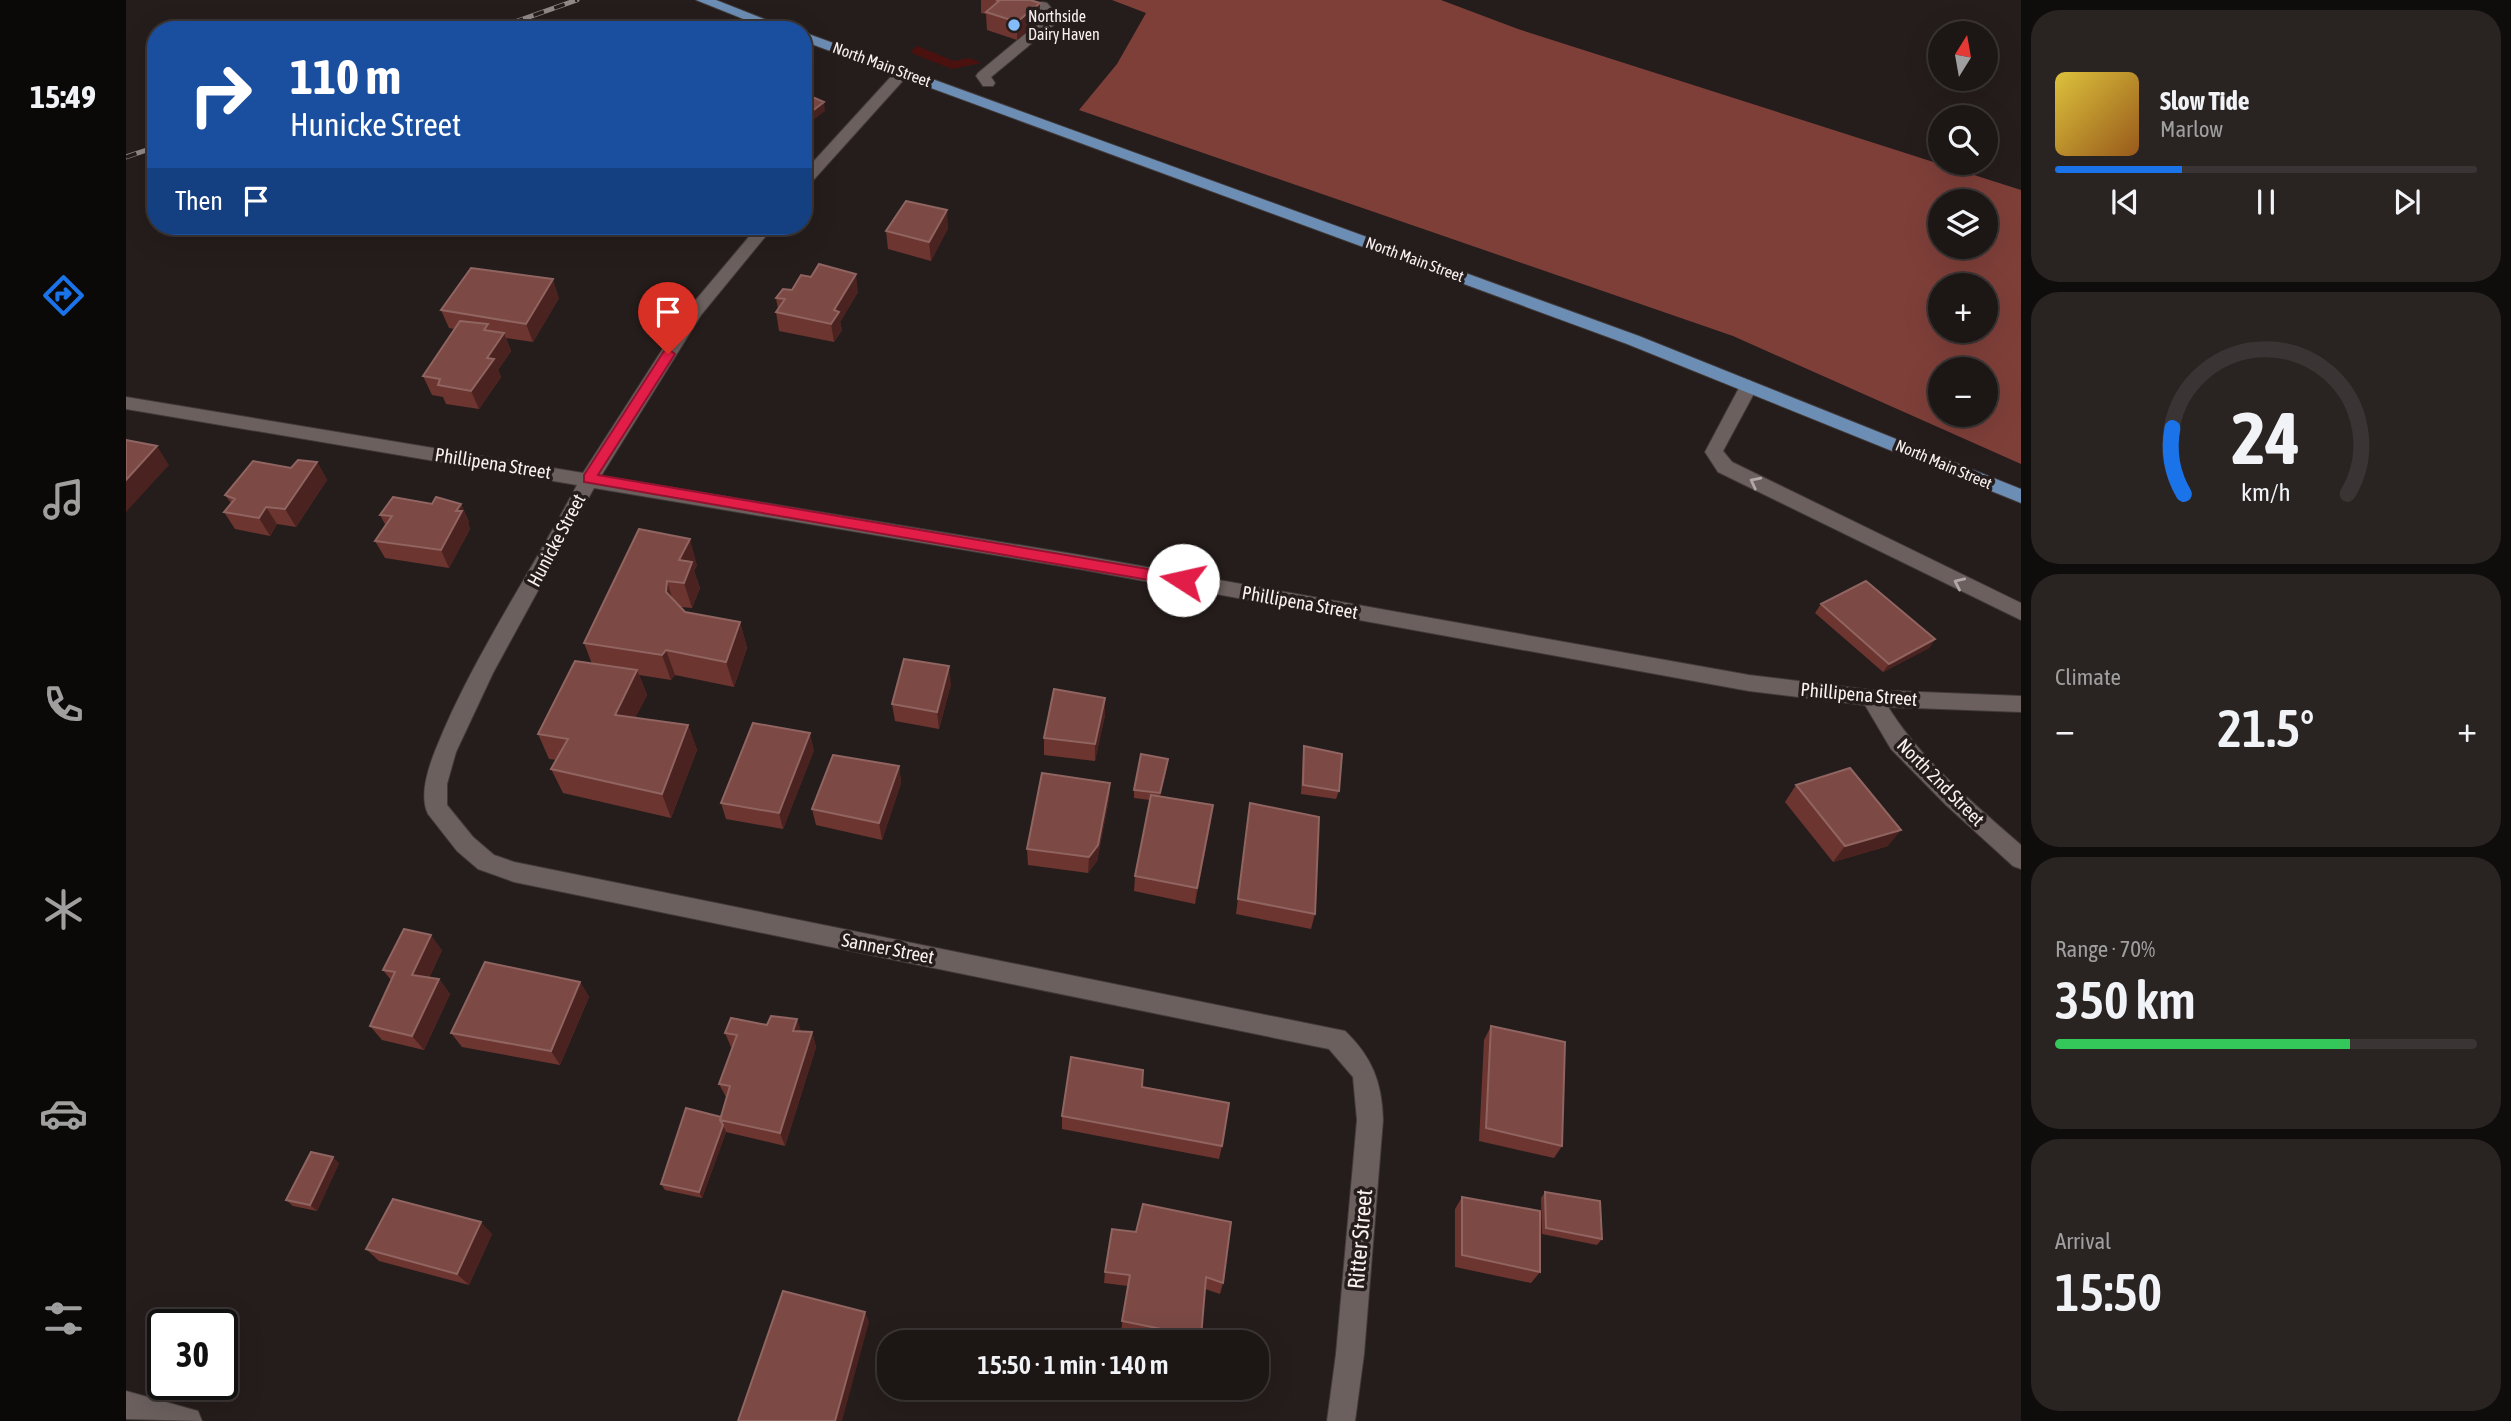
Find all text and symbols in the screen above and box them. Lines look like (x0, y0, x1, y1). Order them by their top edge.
place label: Northside Dairy Haven (1028, 7, 1100, 44)
marker: Northside Dairy Haven (1006, 17, 1022, 33)
north arrow (1928, 21, 1998, 91)
map controls (1928, 21, 1998, 427)
street label: North Main Street (831, 38, 934, 90)
text: 110 m (290, 48, 401, 104)
icon: right (175, 49, 266, 140)
text: 15:49 (30, 78, 96, 115)
text: Slow Tide (2160, 86, 2250, 116)
button: search (1928, 105, 1998, 175)
text: Hunicke Street (290, 106, 461, 143)
text: Marlow (2160, 116, 2223, 142)
icon: arrive (237, 182, 275, 220)
icon: previous (2106, 183, 2144, 221)
icon: pause (2247, 183, 2285, 221)
icon: next (2388, 183, 2426, 221)
text: Then (175, 186, 223, 216)
button: layers (1928, 189, 1998, 259)
street label: North Main Street (1364, 233, 1467, 285)
icon: directions (39, 271, 88, 320)
button: + (1928, 273, 1998, 343)
pin (638, 282, 698, 354)
icon: arrive (649, 293, 687, 331)
button: − (1928, 357, 1998, 427)
text: 24 (2232, 397, 2300, 480)
street label: North Main Street (1893, 436, 1995, 493)
street label: Phillipena Street (433, 443, 553, 483)
icon: music (39, 475, 88, 524)
one-way arrow (1750, 477, 1762, 491)
text: km/h (2241, 478, 2291, 506)
street label: Hunicke Street (522, 490, 590, 590)
position arrow (1146, 543, 1220, 617)
one-way arrow (1954, 577, 1966, 591)
street label: Phillipena Street (1240, 581, 1360, 623)
text: Climate (2055, 664, 2121, 690)
street label: Phillipena Street (1800, 678, 1918, 710)
icon: phone (39, 680, 88, 729)
text: 21.5° (2218, 698, 2314, 758)
text: − (2055, 707, 2075, 750)
text: + (2457, 707, 2477, 750)
street label: North 2nd Street (1893, 734, 1989, 830)
icon: climate (39, 885, 88, 934)
street label: Sanner Street (840, 928, 936, 968)
text: Range · 70% (2055, 936, 2155, 962)
text: 350 km (2055, 970, 2196, 1030)
icon: car (39, 1089, 88, 1138)
street label: Ritter Street (1343, 1188, 1377, 1290)
text: Arrival (2055, 1228, 2111, 1254)
text: 15:50 (2055, 1262, 2162, 1322)
icon: filters (39, 1294, 88, 1343)
speed limit sign: 30 (147, 1309, 238, 1400)
text: 15:50 · 1 min · 140 m (978, 1350, 1168, 1380)

